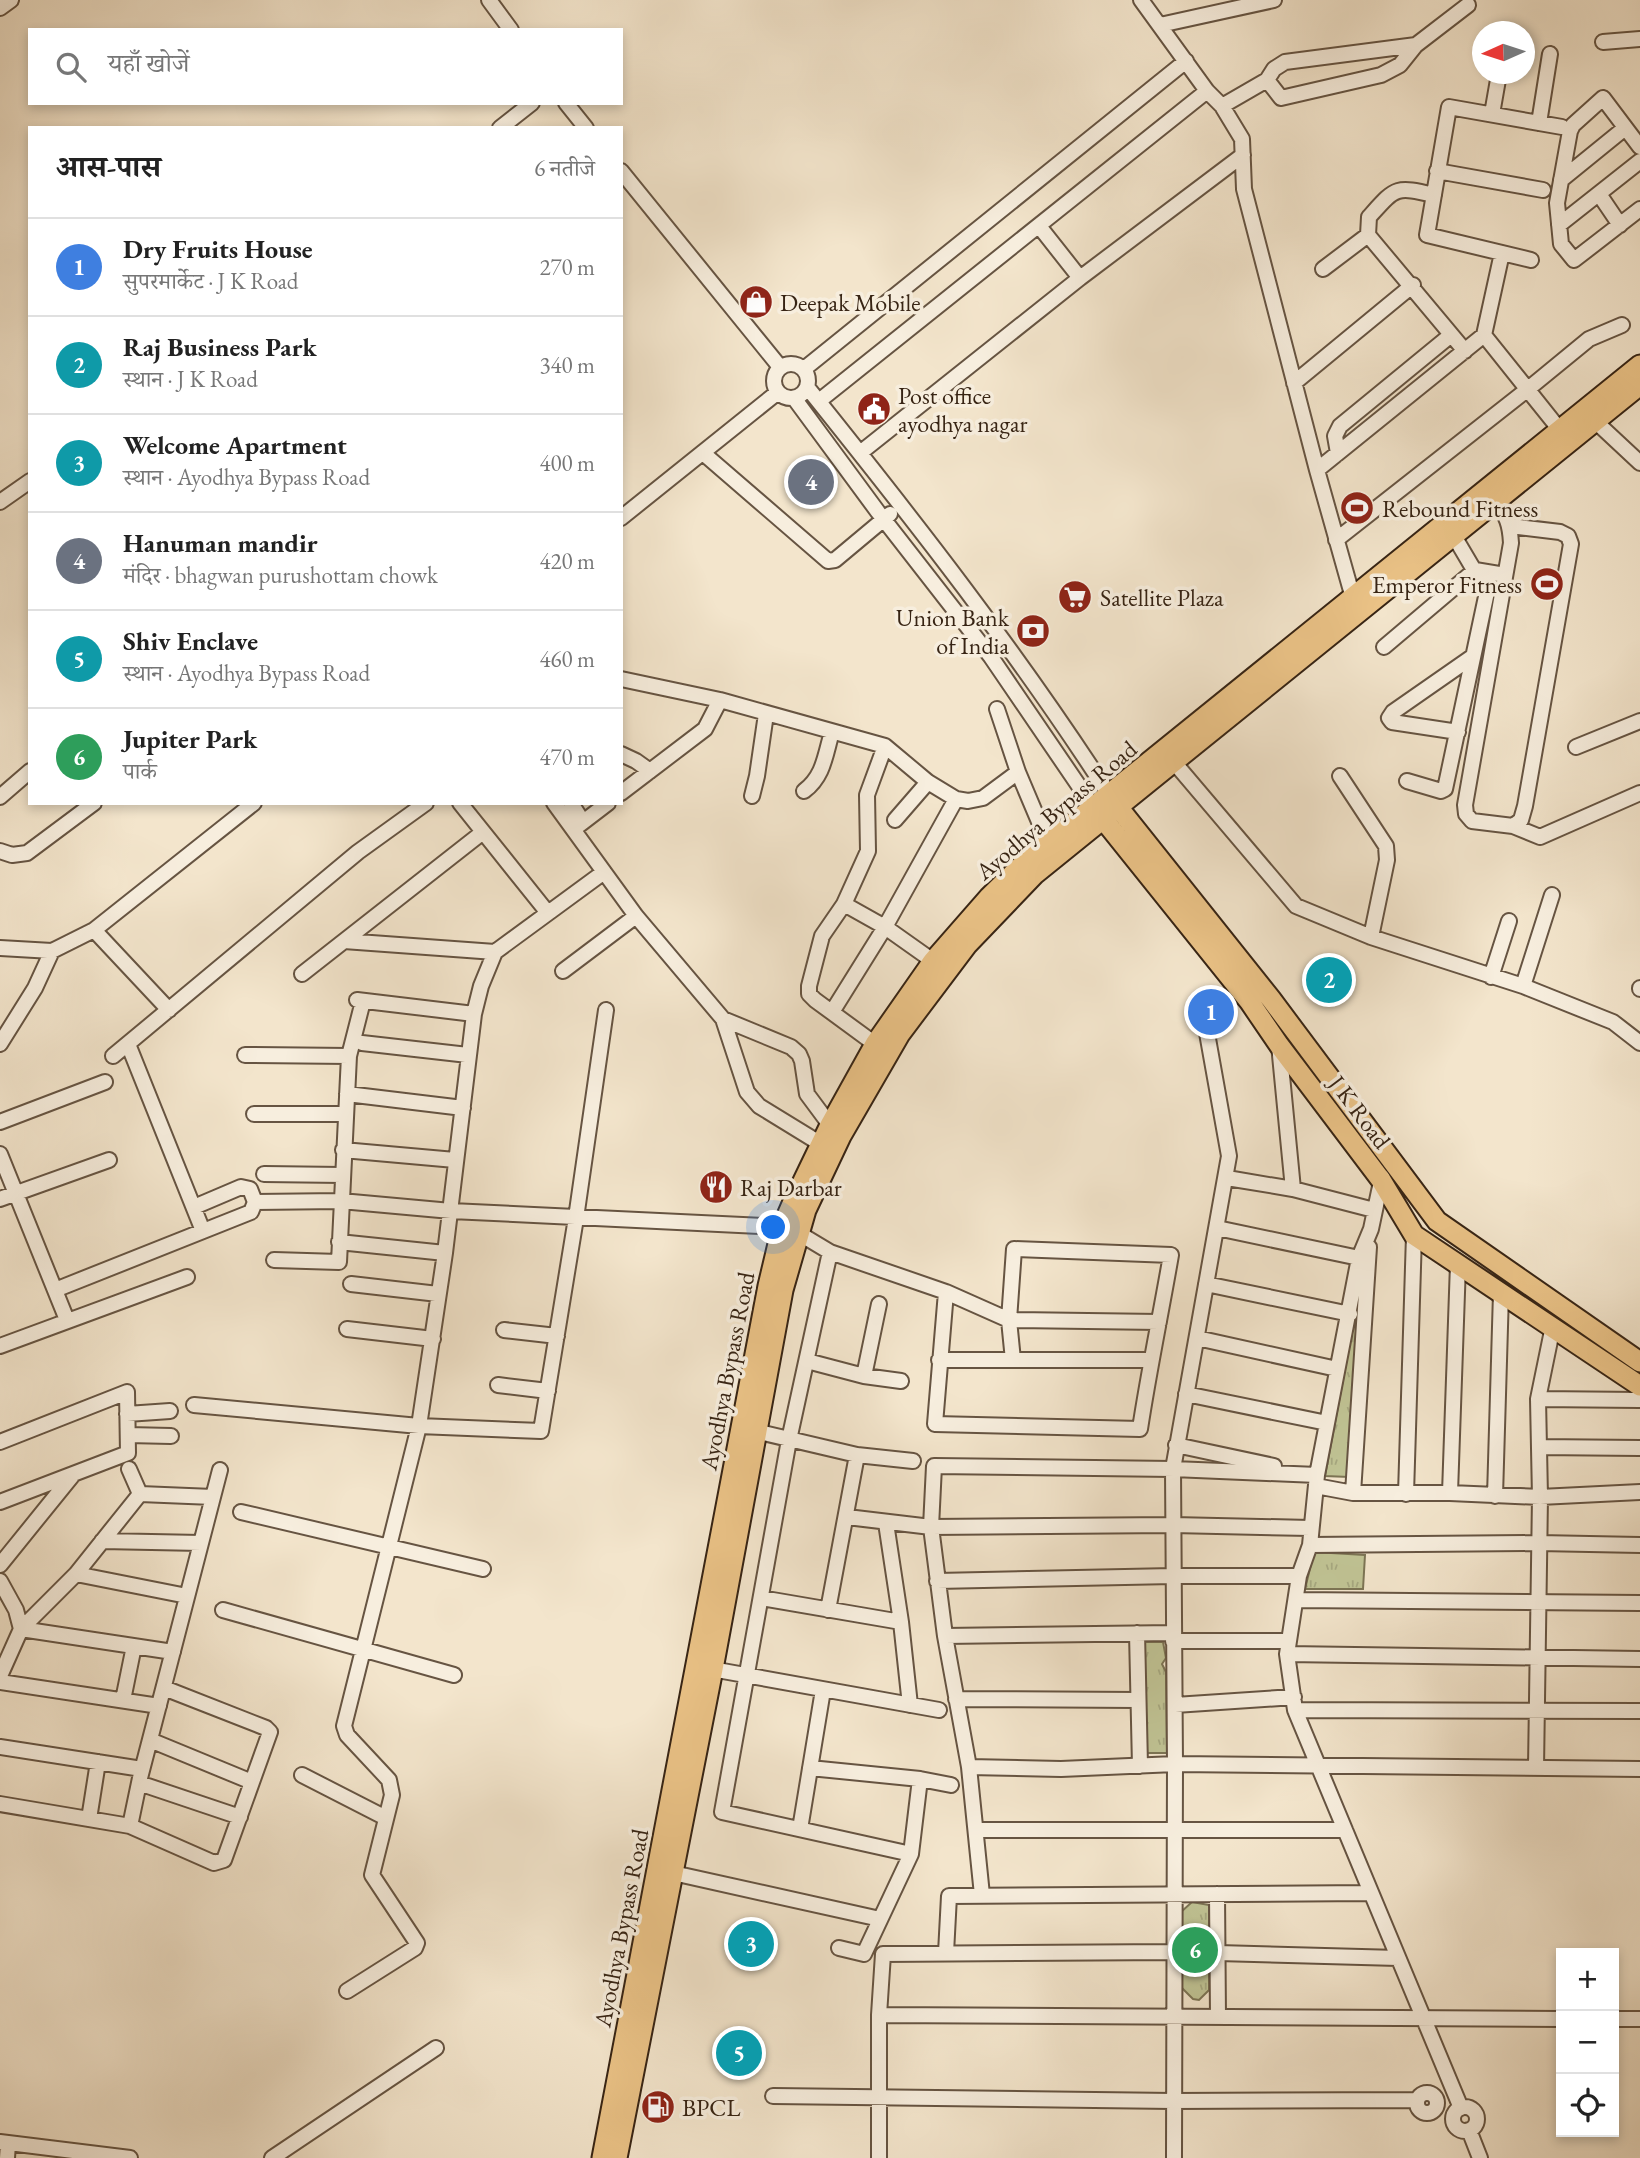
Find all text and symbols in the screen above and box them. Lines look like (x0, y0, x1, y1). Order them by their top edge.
north arrow (1472, 21, 1535, 84)
search box (28, 28, 623, 105)
text: यहाँ खोजें (108, 46, 189, 80)
icon: search (52, 48, 90, 86)
text: आस-पास (56, 147, 161, 186)
text: 6 नतीजे (534, 153, 595, 183)
text: Dry Fruits House (123, 232, 313, 266)
text: 1 (73, 252, 85, 282)
text: 270 m (539, 252, 595, 282)
text: सुपरमार्केट · J K Road (123, 266, 298, 296)
shop icon: Deepak Mobile (737, 283, 775, 321)
place label: Deepak Mobile (780, 287, 921, 318)
text: Raj Business Park (123, 330, 317, 364)
text: 2 (73, 350, 85, 380)
text: 340 m (539, 350, 595, 380)
text: स्थान · J K Road (123, 364, 258, 394)
place label: Post office ayodhya nagar (898, 380, 1027, 439)
public building icon: Post office ayodhya nagar (855, 390, 893, 428)
text: Welcome Apartment (123, 428, 347, 462)
text: 3 (73, 448, 85, 478)
text: 400 m (539, 448, 595, 478)
pin: 4 (788, 456, 834, 508)
text: स्थान · Ayodhya Bypass Road (123, 462, 370, 492)
sports icon: Rebound Fitness (1338, 489, 1376, 527)
place label: Rebound Fitness (1382, 493, 1538, 524)
text: Hanuman mandir (123, 526, 317, 560)
text: 4 (73, 546, 85, 576)
text: 420 m (539, 546, 595, 576)
text: मंदिर · bhagwan purushottam chowk (123, 560, 438, 590)
sports icon: Emperor Fitness (1528, 565, 1566, 603)
place label: Emperor Fitness (1372, 569, 1522, 600)
supermarket icon: Satellite Plaza (1056, 578, 1094, 616)
place label: Satellite Plaza (1100, 582, 1224, 613)
place label: Union Bank of India (896, 602, 1010, 661)
bank icon: Union Bank of India (1014, 612, 1052, 650)
text: Shiv Enclave (123, 624, 258, 658)
text: 5 (73, 644, 85, 674)
text: 460 m (539, 644, 595, 674)
text: स्थान · Ayodhya Bypass Road (123, 658, 370, 688)
text: Jupiter Park (123, 722, 257, 756)
street label: Ayodhya Bypass Road (968, 733, 1144, 887)
text: 6 (73, 742, 85, 772)
text: 470 m (539, 742, 595, 772)
text: पार्क (123, 756, 157, 786)
pin: 2 (1306, 954, 1352, 1006)
pin: 1 (1188, 986, 1234, 1038)
street label: J K Road (1321, 1067, 1398, 1156)
restaurant icon: Raj Darbar (697, 1168, 735, 1206)
place label: Raj Darbar (740, 1172, 842, 1203)
your location (756, 1210, 790, 1244)
street label: Ayodhya Bypass Road (692, 1268, 762, 1474)
street label: Ayodhya Bypass Road (586, 1825, 656, 2031)
pin: 3 (728, 1918, 774, 1970)
pin: 6 (1172, 1924, 1218, 1976)
map controls (1556, 1948, 1619, 2137)
button: + (1556, 1948, 1619, 2011)
button: − (1556, 2011, 1619, 2074)
pin: 5 (716, 2027, 762, 2079)
button: locate (1556, 2074, 1619, 2137)
fuel station icon: BPCL (639, 2088, 677, 2126)
place label: BPCL (682, 2092, 740, 2123)

